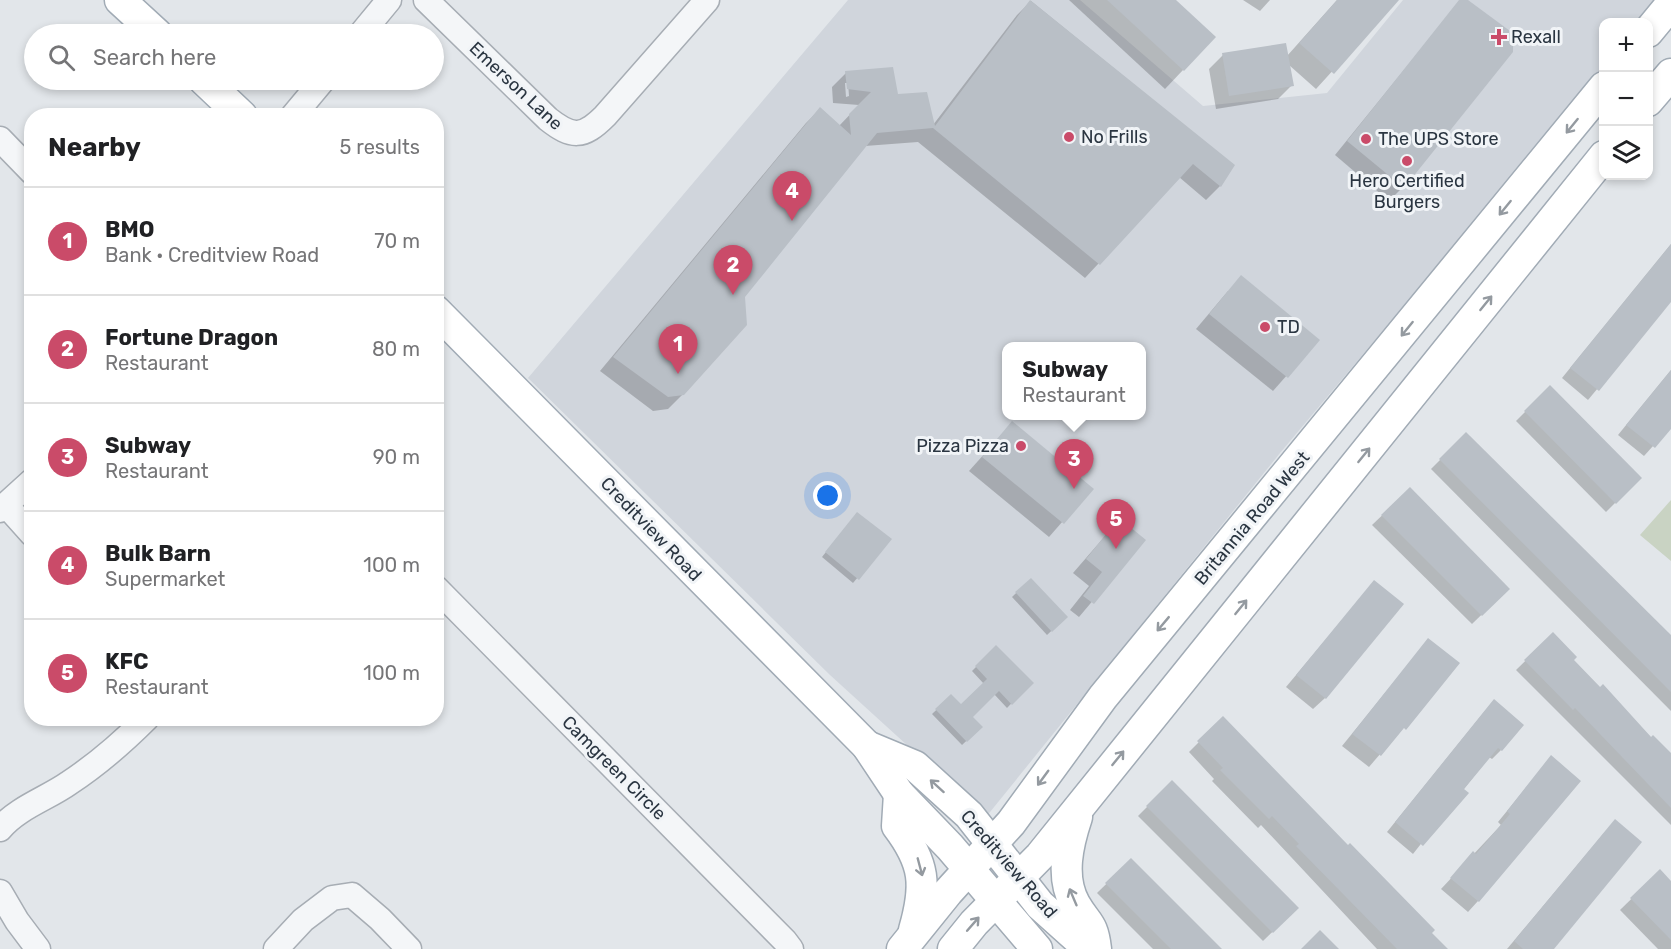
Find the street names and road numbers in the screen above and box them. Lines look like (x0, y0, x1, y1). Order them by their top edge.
street label: Emerson Lane (465, 37, 567, 135)
street label: Britannia Road West (1190, 447, 1314, 589)
street label: Creditview Road (596, 472, 706, 586)
street label: Camgreen Circle (557, 711, 671, 825)
street label: Creditview Road (956, 805, 1062, 923)

